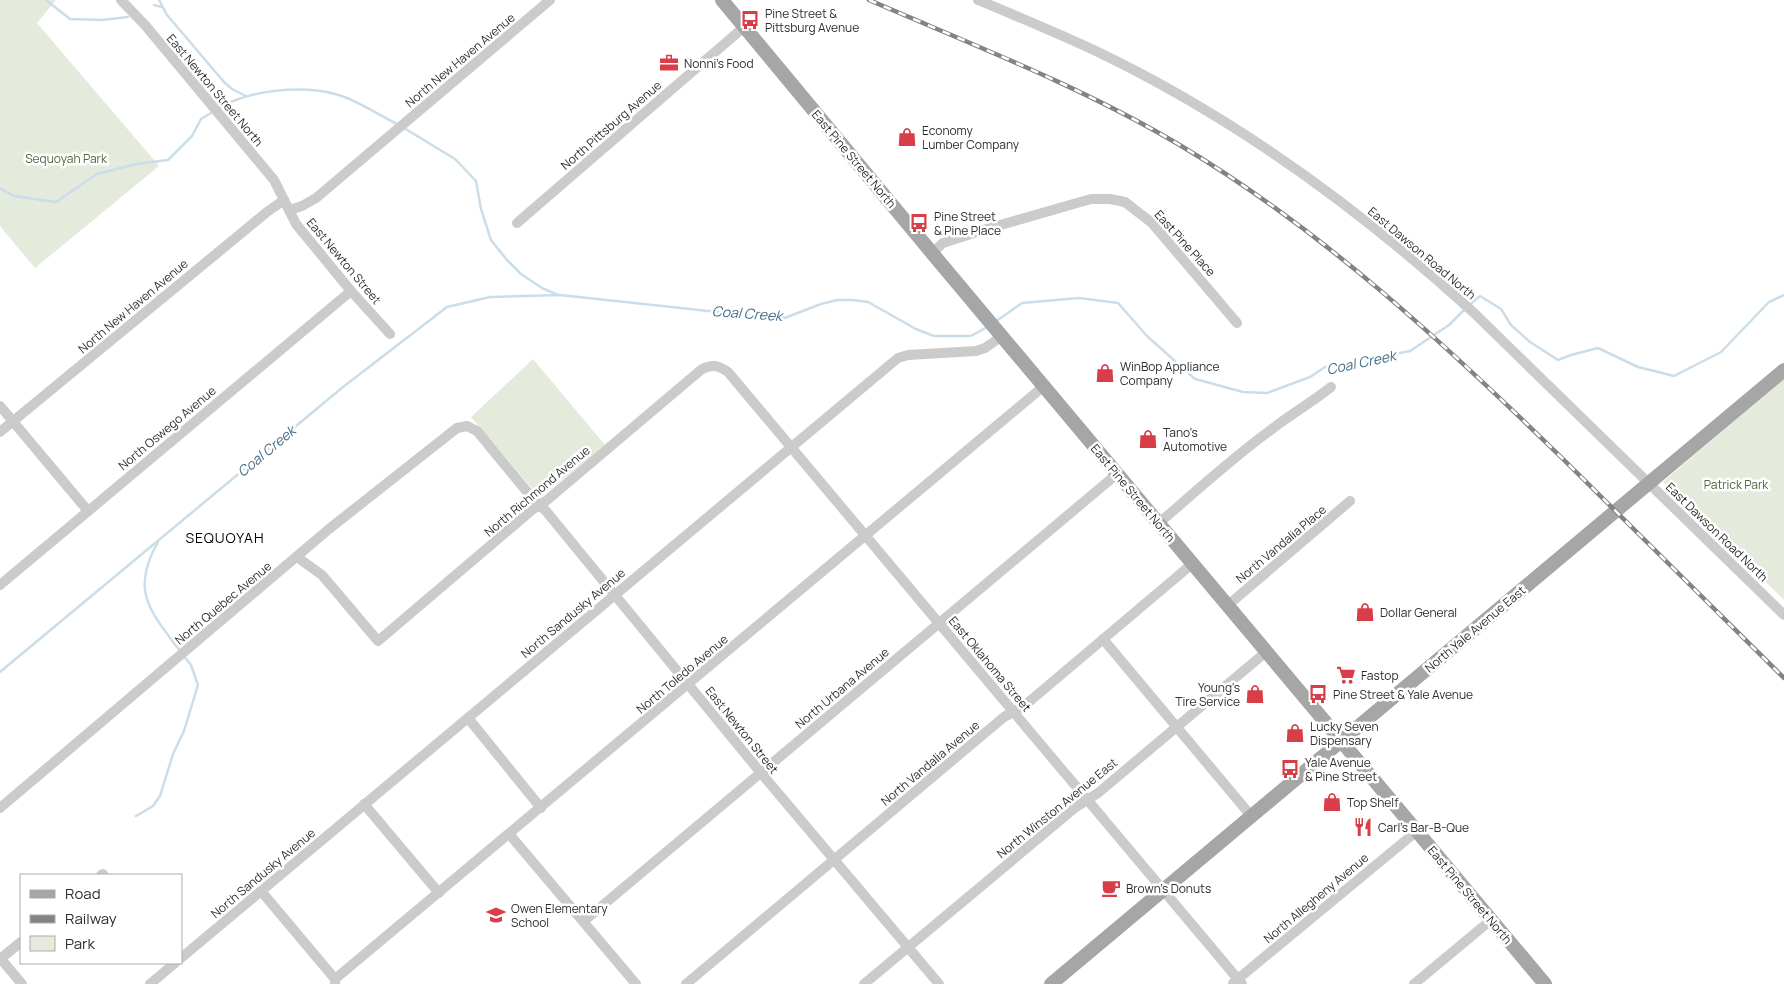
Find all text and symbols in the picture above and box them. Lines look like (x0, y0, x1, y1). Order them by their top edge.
place label: Pine Street & Pittsburg Avenue (765, 5, 859, 36)
street label: North New Haven Avenue (401, 9, 519, 111)
bus stop icon: Pine Street & Pittsburg Avenue (739, 9, 761, 31)
street label: East Newton Street North (163, 30, 267, 150)
office icon: Nonni's Food (658, 52, 680, 74)
place label: Nonni's Food (684, 55, 754, 72)
street label: North Pittsburg Avenue (557, 77, 665, 173)
street label: East Pine Street North (808, 107, 900, 211)
place label: Economy Lumber Company (922, 122, 1020, 153)
shop icon: Economy Lumber Company (896, 126, 918, 148)
park label: Sequoyah Park (25, 150, 108, 167)
street label: East Dawson Road North (1365, 203, 1479, 303)
street label: East Pine Place (1151, 206, 1219, 280)
place label: Pine Street & Pine Place (934, 208, 1001, 239)
bus stop icon: Pine Street & Pine Place (908, 212, 930, 234)
street label: East Newton Street (303, 214, 385, 308)
street label: North New Haven Avenue (74, 255, 192, 357)
water label: Coal Creek (711, 301, 785, 325)
water label: Coal Creek (1325, 345, 1399, 379)
place label: WinBop Appliance Company (1120, 358, 1220, 389)
shop icon: WinBop Appliance Company (1094, 362, 1116, 384)
street label: North Oswego Avenue (115, 382, 219, 474)
water label: Coal Creek (233, 420, 301, 481)
place label: Tano's Automotive (1163, 424, 1227, 455)
shop icon: Tano's Automotive (1137, 428, 1159, 450)
street label: East Pine Street North (1087, 441, 1179, 545)
street label: North Richmond Avenue (481, 442, 593, 540)
park label: Patrick Park (1704, 476, 1769, 493)
street label: East Dawson Road North (1662, 479, 1772, 585)
street label: North Vandalia Place (1232, 501, 1330, 587)
district label: SEQUOYAH (185, 528, 265, 547)
street label: North Quebec Avenue (171, 558, 275, 648)
street label: North Sandusky Avenue (517, 564, 629, 662)
street label: North Yale Avenue East (1421, 582, 1529, 676)
shop icon: Dollar General (1354, 601, 1376, 623)
place label: Dollar General (1380, 604, 1457, 621)
street label: East Oklahoma Street (945, 613, 1035, 716)
street label: North Toledo Avenue (633, 631, 731, 717)
street label: North Urbana Avenue (791, 644, 893, 732)
supermarket icon: Fastop (1335, 664, 1357, 686)
place label: Fastop (1361, 667, 1399, 684)
place label: Young's Tire Service (1175, 679, 1240, 710)
street label: East Newton Street (702, 683, 783, 777)
shop icon: Young's Tire Service (1244, 683, 1266, 705)
bus stop icon: Pine Street & Yale Avenue (1307, 683, 1329, 705)
place label: Pine Street & Yale Avenue (1333, 686, 1473, 703)
street label: North Vandalia Avenue (877, 717, 983, 809)
place label: Lucky Seven Dispensary (1310, 718, 1379, 749)
shop icon: Lucky Seven Dispensary (1284, 722, 1306, 744)
street label: North Winston Avenue East (993, 754, 1121, 862)
place label: Yale Avenue & Pine Street (1305, 754, 1377, 785)
bus stop icon: Yale Avenue & Pine Street (1279, 758, 1301, 780)
shop icon: Top Shelf (1321, 791, 1343, 813)
place label: Top Shelf (1347, 794, 1399, 811)
restaurant icon: Carl's Bar-B-Que (1352, 816, 1374, 838)
place label: Carl's Bar-B-Que (1378, 819, 1469, 836)
street label: North Sandusky Avenue (207, 824, 319, 922)
street label: East Pine Street North (1424, 843, 1516, 947)
street label: North Allegheny Avenue (1260, 849, 1372, 947)
legend (20, 874, 182, 964)
cafe icon: Brown's Donuts (1100, 877, 1122, 899)
place label: Brown's Donuts (1126, 880, 1211, 897)
text: Road (65, 883, 101, 904)
place label: Owen Elementary School (511, 900, 608, 931)
school or university icon: Owen Elementary School (485, 904, 507, 926)
text: Railway (65, 908, 117, 929)
text: Park (65, 933, 95, 954)

